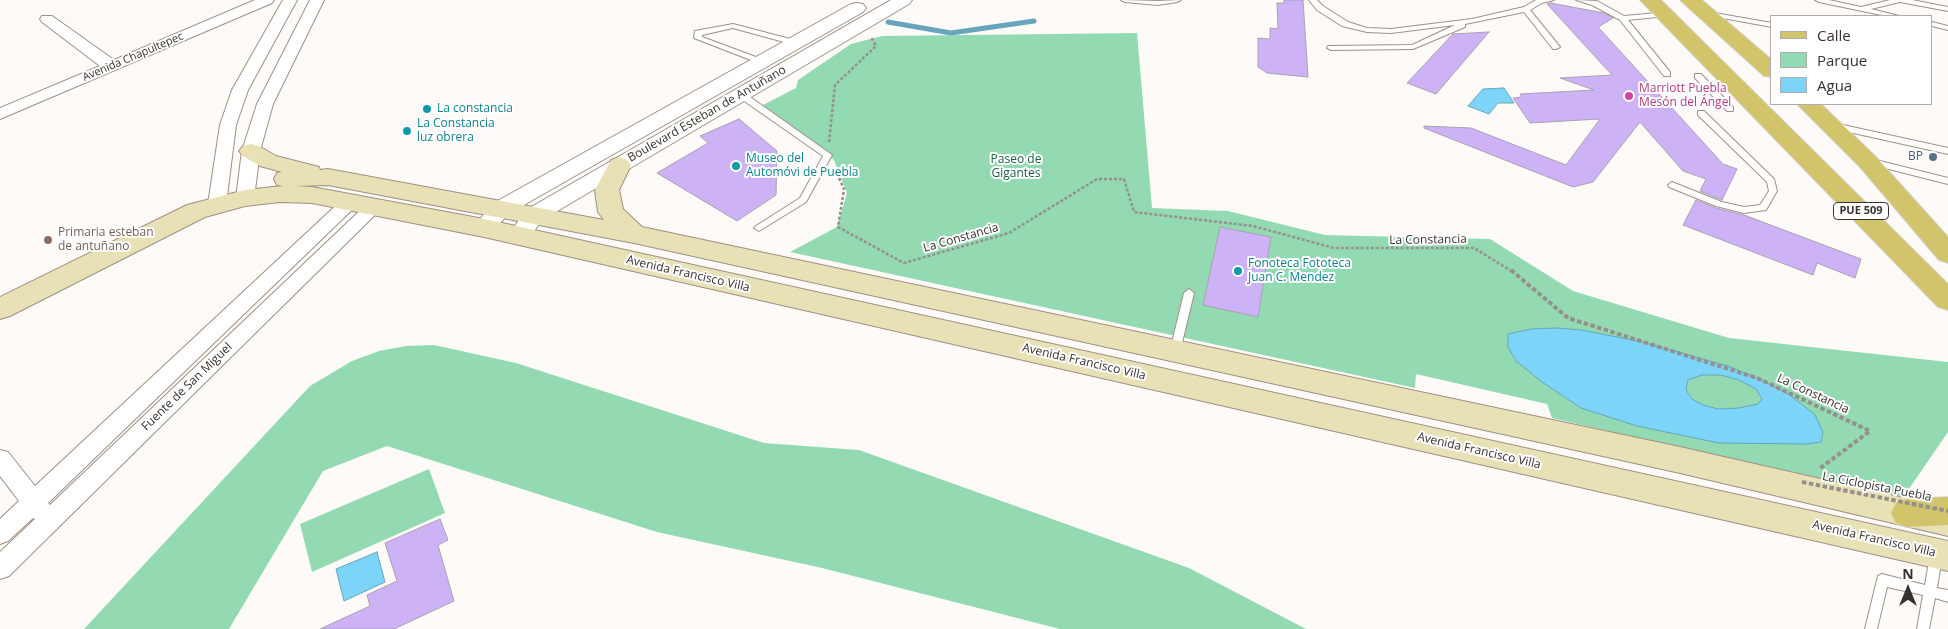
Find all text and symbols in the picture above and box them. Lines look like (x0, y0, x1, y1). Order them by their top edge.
legend (1770, 15, 1933, 105)
text: Calle (1817, 25, 1851, 45)
street label: Avenida Chapultepec (81, 30, 185, 84)
text: Parque (1817, 50, 1867, 70)
street label: Boulevard Esteban de Antuñano (625, 63, 789, 165)
text: Agua (1817, 75, 1852, 95)
place label: Marriott Puebla Mesón del Ángel (1639, 82, 1731, 110)
marker: Marriott Puebla Mesón del Ángel (1623, 90, 1635, 102)
place label: La constancia (437, 102, 513, 116)
marker: La constancia (421, 103, 433, 115)
place label: La Constancia luz obrera (417, 117, 495, 145)
marker: La Constancia luz obrera (401, 125, 413, 137)
place label: BP (1908, 150, 1923, 164)
marker: BP (1927, 151, 1939, 163)
place label: Museo del Automóvi de Puebla (746, 152, 858, 180)
park label: Paseo de Gigantes (991, 153, 1041, 181)
marker: Museo del Automóvi de Puebla (730, 160, 742, 172)
road number: PUE 509 (1834, 202, 1888, 220)
street label: La Constancia (922, 220, 1000, 256)
place label: Primaria esteban de antuñano (58, 226, 153, 254)
street label: La Constancia (1389, 232, 1467, 248)
marker: Primaria esteban de antuñano (42, 234, 54, 246)
street label: Avenida Francisco Villa (625, 253, 751, 295)
place label: Fonoteca Fototeca Juan C. Mendez (1248, 257, 1351, 285)
marker: Fonoteca Fototeca Juan C. Mendez (1232, 265, 1244, 277)
street label: Fuente de San Miguel (139, 340, 235, 434)
street label: Avenida Francisco Villa (1021, 341, 1147, 383)
street label: La Constancia (1775, 371, 1851, 417)
street label: Avenida Francisco Villa (1416, 430, 1542, 472)
street label: La Ciclopista Puebla (1821, 469, 1933, 505)
street label: Avenida Francisco Villa (1811, 518, 1937, 560)
north arrow (1883, 564, 1933, 614)
text: N (1902, 564, 1914, 583)

